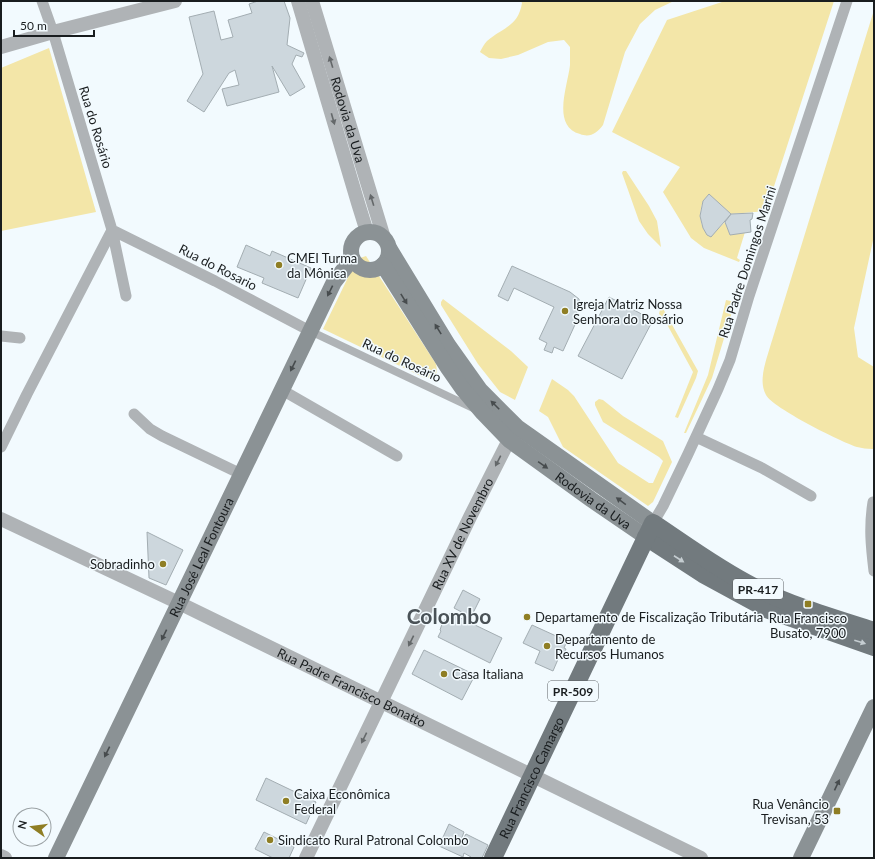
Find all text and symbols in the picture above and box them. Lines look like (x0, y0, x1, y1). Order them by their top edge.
scale bar (14, 12, 94, 38)
text: 50 m (20, 18, 47, 33)
one-way arrow (328, 56, 334, 68)
street label: Rodovia da Uva (327, 75, 369, 164)
street label: Rua do Rosário (76, 84, 116, 170)
one-way arrow (330, 113, 336, 125)
street label: Rua Padre Domingos Marini (715, 184, 779, 340)
one-way arrow (369, 194, 375, 206)
street label: Rua do Rosario (176, 241, 260, 293)
place label: CMEI Turma da Mônica (287, 250, 357, 281)
marker: CMEI Turma da Mônica (274, 260, 284, 270)
one-way arrow (327, 285, 333, 296)
one-way arrow (400, 293, 407, 304)
place label: Igreja Matriz Nossa Senhora do Rosário (573, 296, 684, 327)
marker: Igreja Matriz Nossa Senhora do Rosário (560, 306, 570, 316)
one-way arrow (435, 323, 442, 335)
street label: Rua do Rosário (360, 335, 444, 385)
one-way arrow (290, 360, 296, 372)
one-way arrow (490, 400, 500, 410)
one-way arrow (495, 455, 502, 466)
one-way arrow (538, 461, 549, 469)
street label: Rodovia da Uva (552, 468, 634, 532)
street label: Rua XV de Novembro (428, 475, 497, 592)
street label: Rua José Leal Fontoura (166, 495, 237, 620)
one-way arrow (616, 497, 626, 505)
one-way arrow (673, 555, 685, 562)
place label: Sobradinho (90, 556, 155, 572)
marker: Sobradinho (158, 559, 168, 569)
road number: PR-417 (733, 579, 783, 599)
marker: Rua Francisco Busato, 7900 (803, 599, 813, 609)
district label: Colombo (407, 603, 491, 628)
place label: Departamento de Fiscalização Tributária (535, 609, 763, 625)
place label: Rua Francisco Busato, 7900 (769, 610, 847, 641)
marker: Departamento de Fiscalização Tributária (522, 612, 532, 622)
one-way arrow (161, 629, 167, 640)
place label: Departamento de Recursos Humanos (555, 631, 665, 662)
one-way arrow (408, 635, 414, 646)
one-way arrow (854, 639, 866, 645)
marker: Departamento de Recursos Humanos (542, 641, 552, 651)
street label: Rua Padre Francisco Bonatto (275, 644, 429, 730)
place label: Casa Italiana (452, 666, 524, 682)
marker: Casa Italiana (439, 669, 449, 679)
road number: PR-509 (548, 681, 598, 701)
street label: Rua Francisco Camargo (496, 714, 567, 841)
one-way arrow (361, 732, 367, 744)
one-way arrow (104, 746, 110, 757)
one-way arrow (834, 780, 840, 791)
place label: Caixa Econômica Federal (294, 786, 390, 817)
marker: Caixa Econômica Federal (281, 796, 291, 806)
place label: Rua Venâncio Trevisan, 53 (752, 796, 829, 827)
marker: Rua Venâncio Trevisan, 53 (832, 806, 842, 816)
north arrow (12, 807, 52, 847)
text: N (14, 819, 29, 830)
place label: Sindicato Rural Patronal Colombo (278, 832, 469, 848)
marker: Sindicato Rural Patronal Colombo (265, 835, 275, 845)

